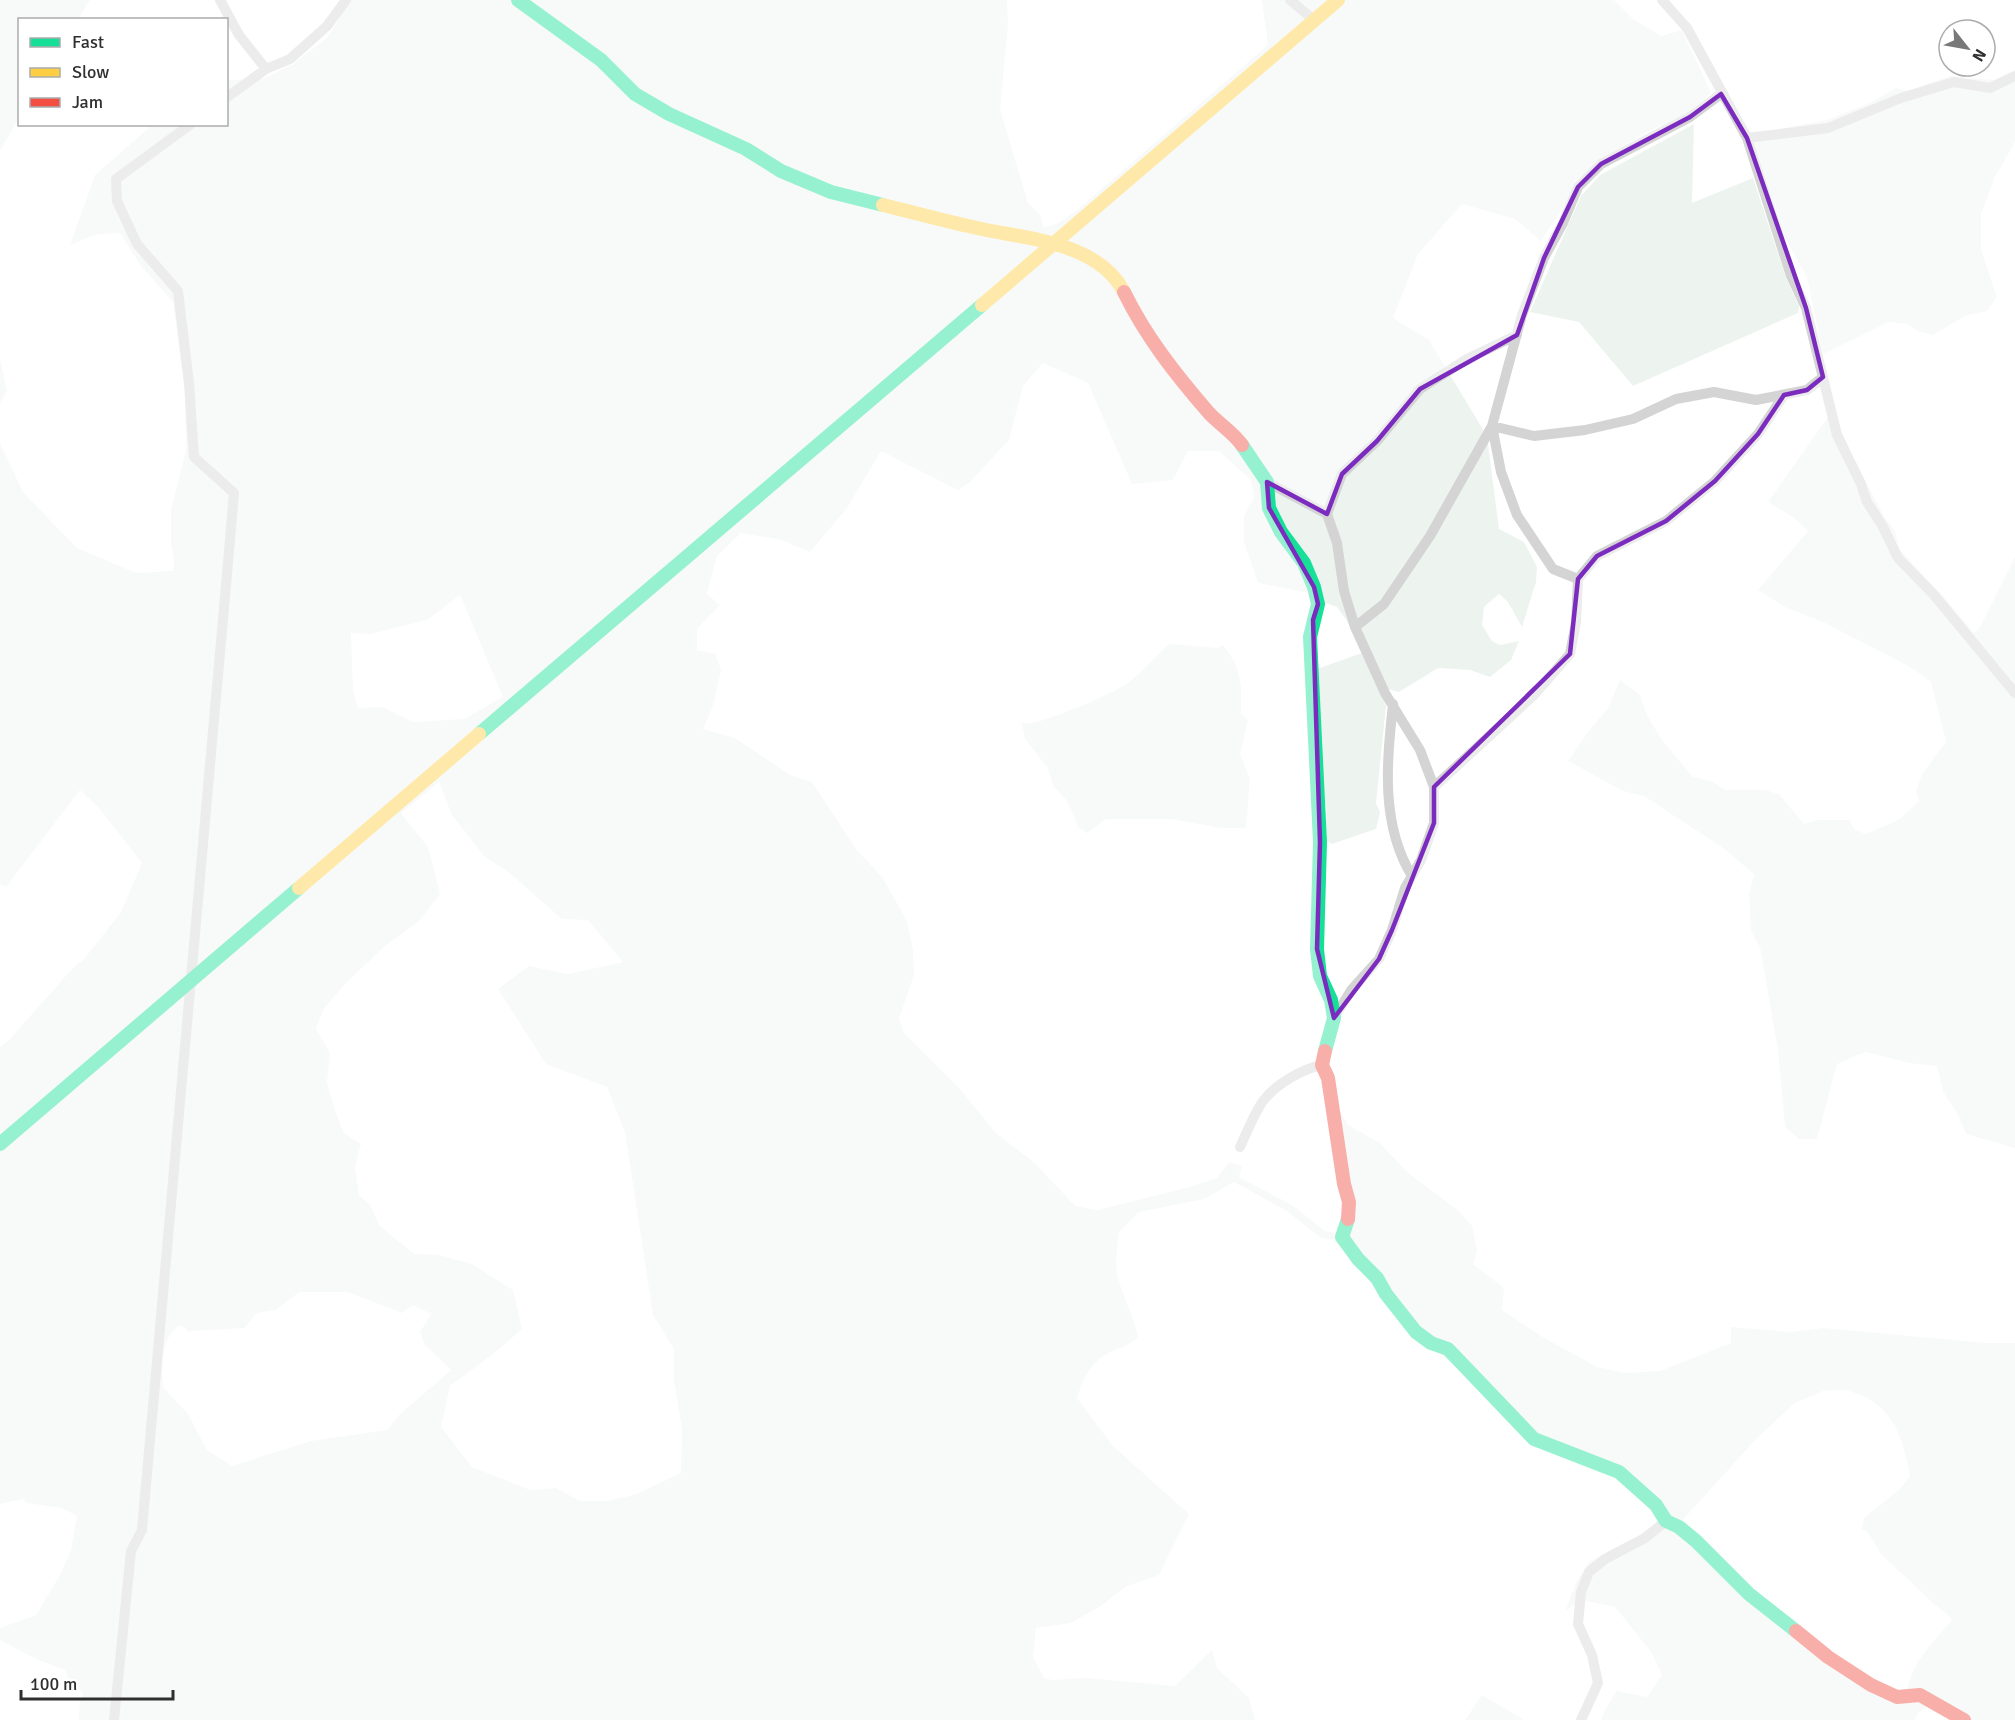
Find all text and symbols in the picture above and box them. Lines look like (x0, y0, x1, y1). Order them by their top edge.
legend (18, 18, 228, 126)
north arrow (1937, 18, 1997, 78)
text: Fast (72, 31, 104, 53)
text: N (1968, 45, 1990, 65)
text: Slow (72, 61, 109, 83)
text: Jam (72, 91, 103, 113)
scale bar (21, 1663, 172, 1701)
text: 100 m (30, 1673, 77, 1695)

